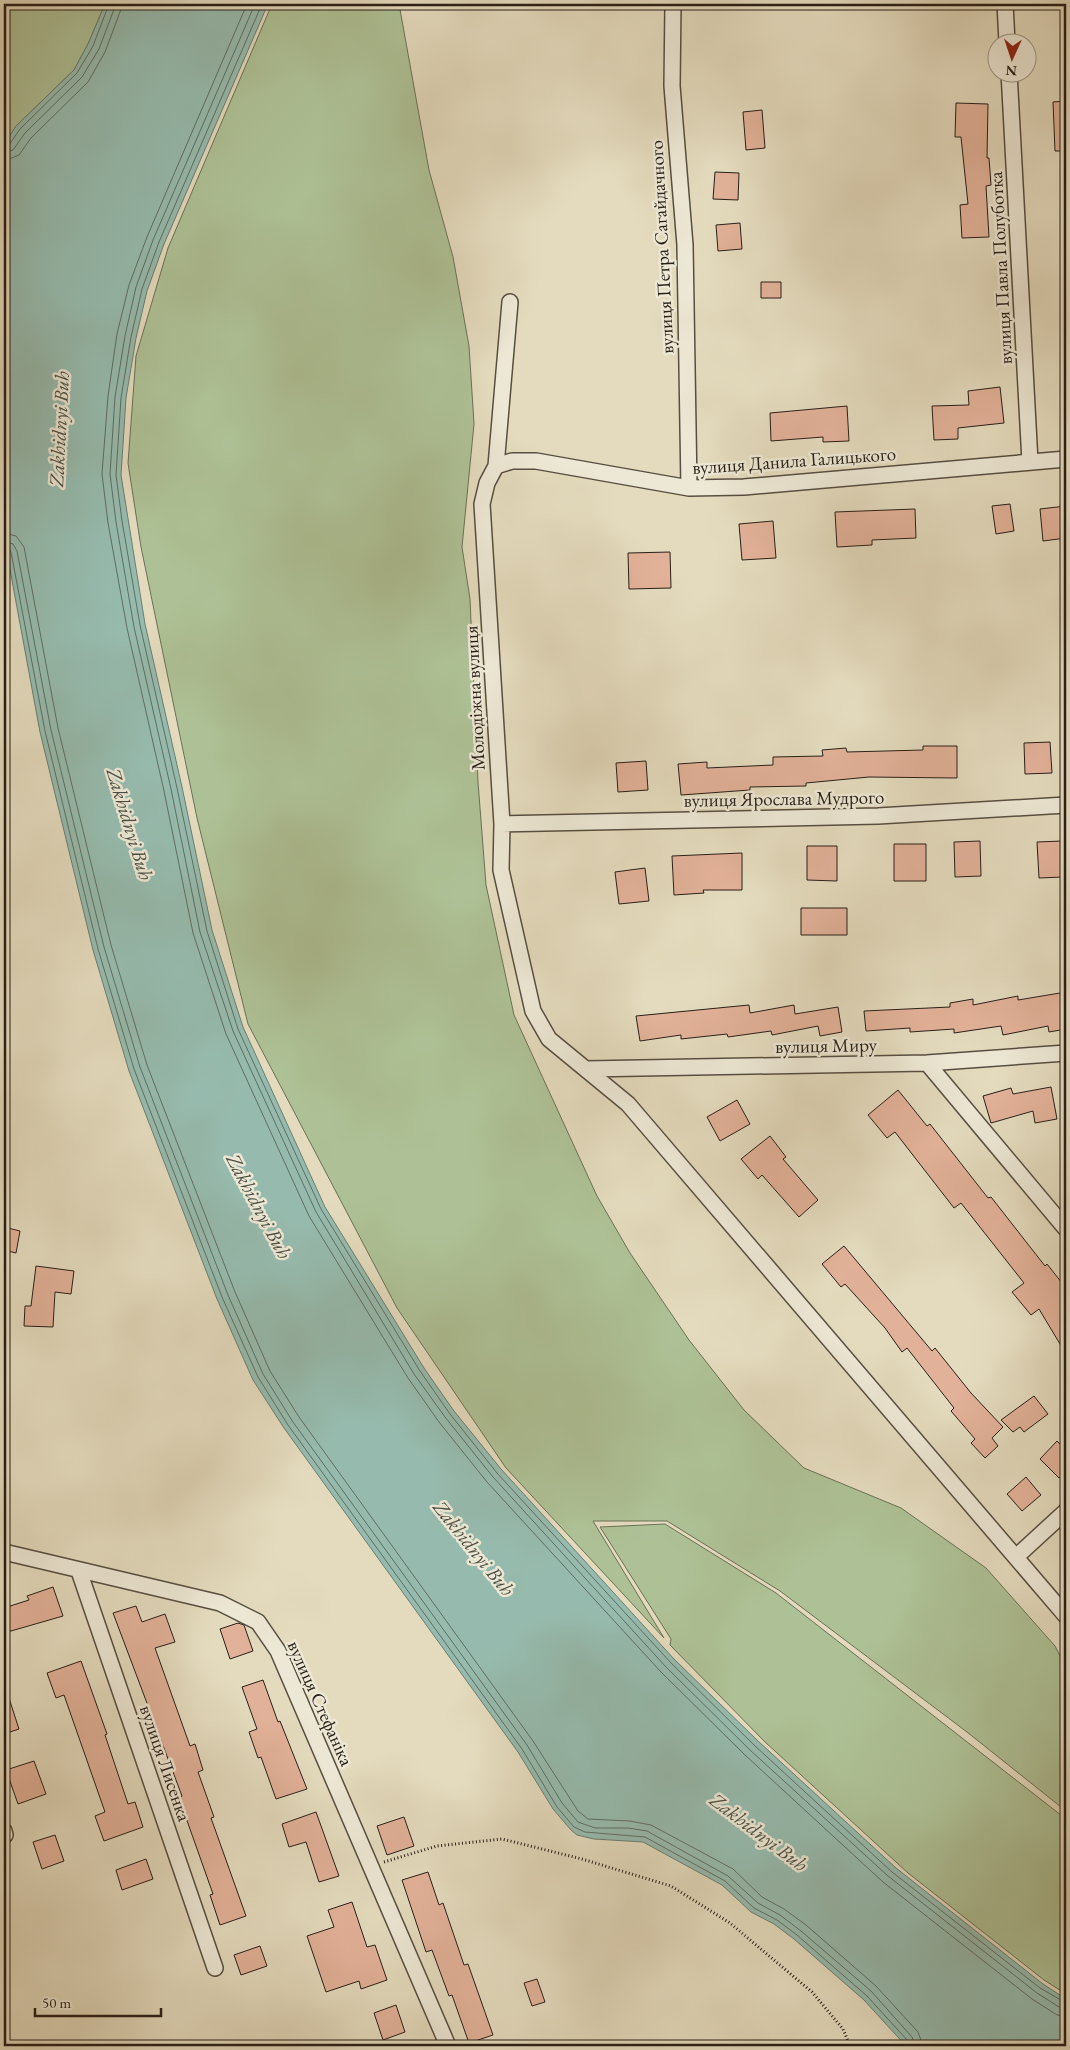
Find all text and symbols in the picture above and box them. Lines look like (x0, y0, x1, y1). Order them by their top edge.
north arrow (988, 32, 1038, 82)
text: N (1005, 62, 1017, 80)
street label: вулиця Петра Сагайдачного (643, 140, 680, 354)
street label: вулиця Павла Полуботка (983, 170, 1018, 365)
water label: Zakhidnyi Buh (43, 370, 75, 488)
street label: вулиця Данила Галицького (691, 441, 897, 480)
street label: Молодіжна вулиця (458, 625, 491, 771)
water label: Zakhidnyi Buh (100, 764, 159, 883)
street label: вулиця Ярослава Мудрого (684, 784, 884, 813)
street label: вулиця Миру (775, 1032, 878, 1059)
water label: Zakhidnyi Buh (220, 1148, 298, 1263)
water label: Zakhidnyi Buh (427, 1494, 521, 1601)
street label: вулиця Стефаніка (282, 1637, 360, 1770)
street label: вулиця Лисенка (134, 1702, 197, 1825)
water label: Zakhidnyi Buh (704, 1786, 813, 1877)
scale bar (35, 1985, 161, 2017)
text: 50 m (42, 1993, 71, 2012)

